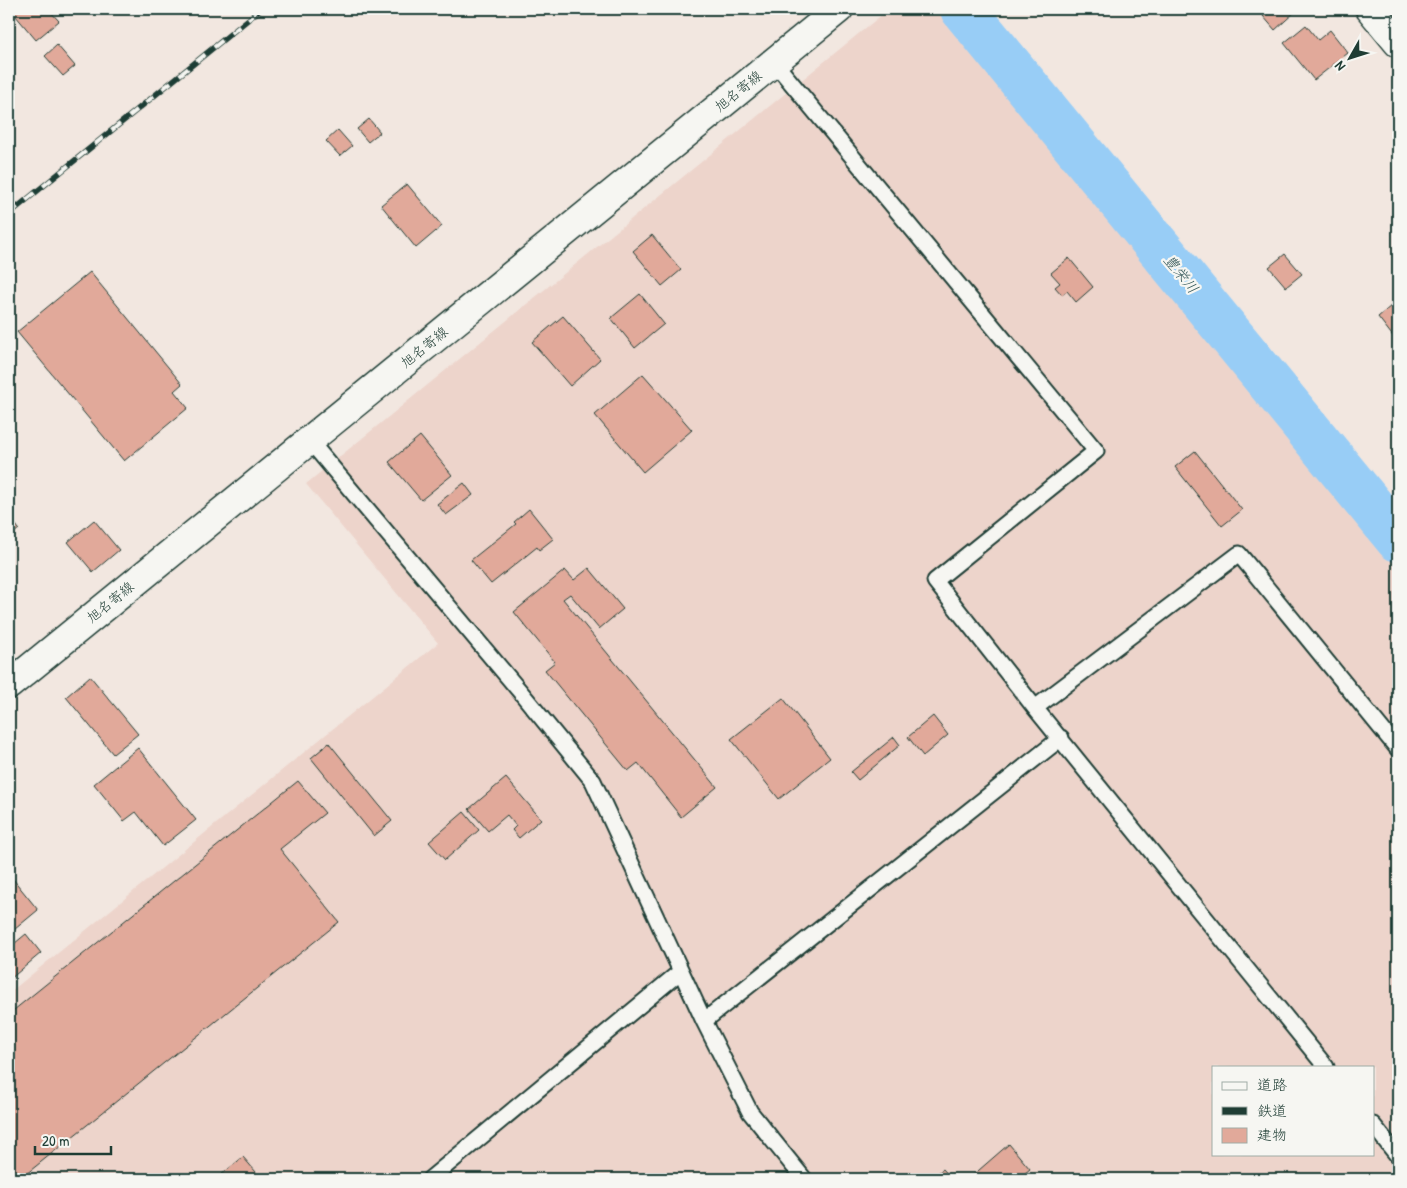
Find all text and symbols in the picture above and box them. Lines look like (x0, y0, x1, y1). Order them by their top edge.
north arrow (1324, 32, 1374, 82)
text: N (1329, 57, 1349, 75)
street label: 旭名寄線 (710, 66, 765, 116)
water label: 豊栄川 (1159, 250, 1204, 298)
street label: 旭名寄線 (396, 322, 451, 372)
street label: 旭名寄線 (82, 577, 137, 627)
legend (1212, 1066, 1374, 1156)
text: 道路 (1257, 1074, 1287, 1095)
text: 鉄道 (1257, 1100, 1287, 1121)
scale bar (35, 1123, 111, 1155)
text: 建物 (1257, 1124, 1287, 1145)
text: 20 m (42, 1130, 69, 1151)

